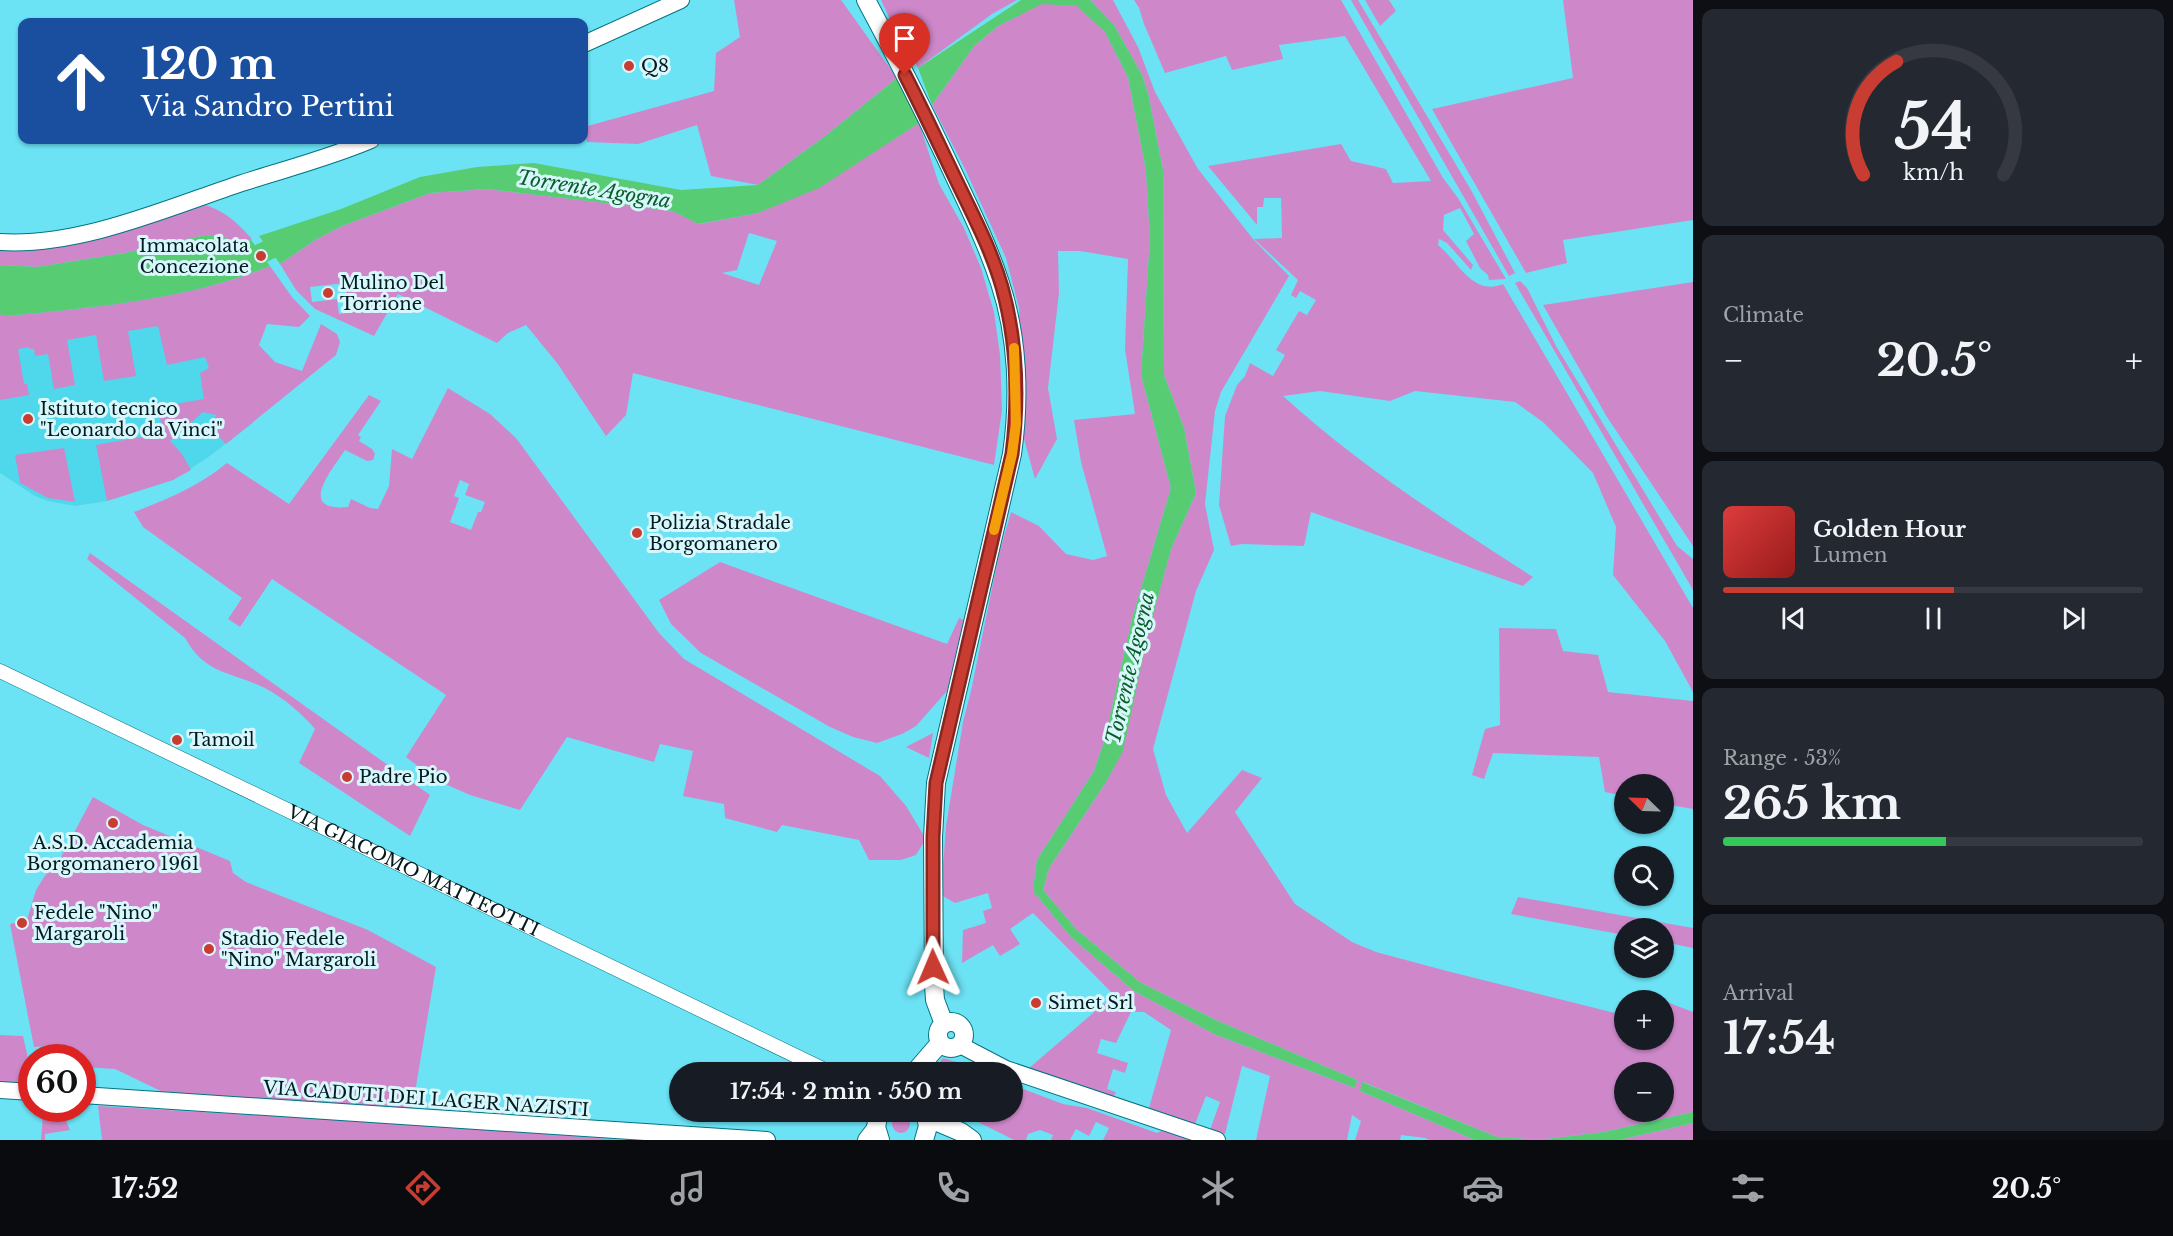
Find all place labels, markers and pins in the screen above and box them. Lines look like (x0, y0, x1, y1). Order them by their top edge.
pin (879, 13, 930, 75)
place label: Q8 (641, 55, 669, 77)
marker: Q8 (622, 59, 636, 73)
place label: Immacolata Concezione (139, 235, 249, 278)
marker: Immacolata Concezione (254, 249, 268, 263)
place label: Mulino Del Torrione (340, 272, 445, 315)
marker: Mulino Del Torrione (321, 286, 335, 300)
place label: Istituto tecnico "Leonardo da Vinci" (40, 398, 223, 441)
marker: Istituto tecnico "Leonardo da Vinci" (21, 412, 35, 426)
place label: Polizia Stradale Borgomanero (649, 512, 791, 555)
marker: Polizia Stradale Borgomanero (630, 526, 644, 540)
place label: Tamoil (189, 729, 255, 751)
marker: Tamoil (170, 733, 184, 747)
place label: Padre Pio (359, 766, 447, 788)
marker: Padre Pio (340, 770, 354, 784)
marker: A.S.D. Accademia Borgomanero 1961 (106, 816, 120, 830)
place label: A.S.D. Accademia Borgomanero 1961 (26, 832, 200, 875)
place label: Fedele "Nino" Margaroli (34, 902, 158, 945)
marker: Fedele "Nino" Margaroli (15, 916, 29, 930)
place label: Stadio Fedele "Nino" Margaroli (221, 928, 376, 971)
marker: Stadio Fedele "Nino" Margaroli (202, 942, 216, 956)
place label: Simet Srl (1048, 992, 1134, 1014)
marker: Simet Srl (1029, 996, 1043, 1010)

